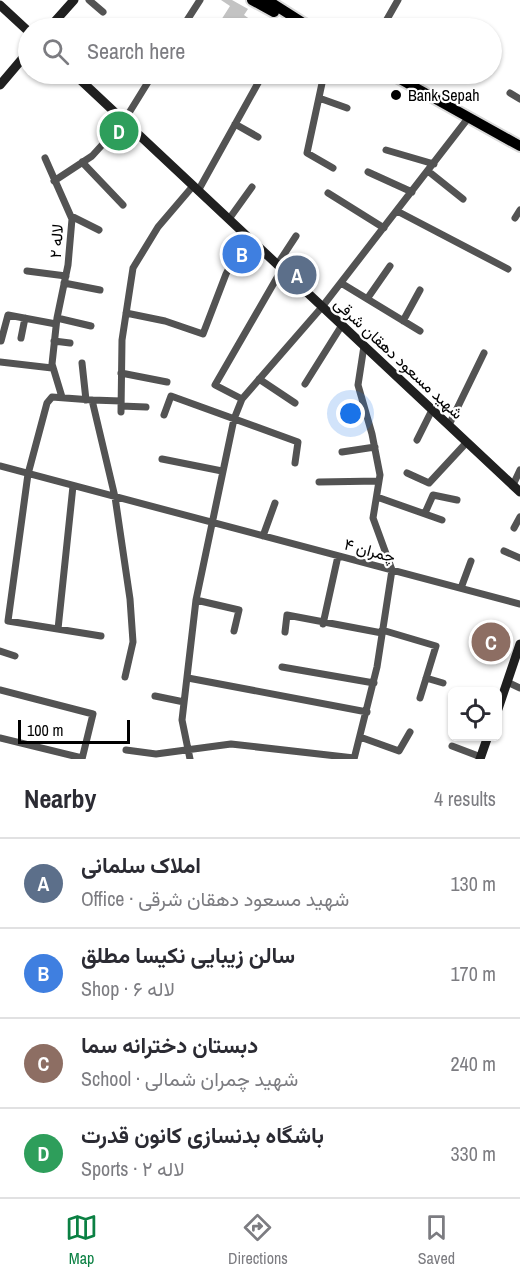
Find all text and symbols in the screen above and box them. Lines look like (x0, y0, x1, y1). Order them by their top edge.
search box (18, 18, 502, 84)
icon: search (39, 35, 72, 68)
text: Search here (87, 36, 185, 66)
place label: Bank Sepah (408, 84, 480, 106)
marker: Bank Sepah (389, 88, 403, 102)
pin: D (100, 108, 138, 154)
street label: لاله ۲ (44, 223, 68, 259)
pin: B (222, 232, 262, 276)
pin: A (278, 252, 316, 298)
street label: شهید مسعود دهقان شرقی (330, 292, 468, 424)
your location (336, 399, 365, 428)
street label: چمران ۴ (342, 533, 398, 568)
pin: C (472, 620, 510, 664)
map controls (448, 687, 502, 741)
button: locate (448, 687, 502, 741)
scale bar (18, 717, 130, 744)
text: 100 m (27, 719, 63, 741)
text: Nearby (24, 781, 96, 816)
text: 4 results (434, 785, 496, 812)
text: املاک سلمانی (81, 850, 201, 880)
text: A (38, 870, 49, 897)
text: 130 m (450, 870, 496, 897)
text: Office · شهید مسعود دهقان شرقی (81, 885, 349, 912)
text: سالن زیبایی نکیسا مطلق (81, 940, 295, 970)
text: B (38, 960, 49, 987)
text: 170 m (450, 960, 496, 987)
text: Shop · لاله ۶ (81, 975, 175, 1002)
text: دبستان دخترانه سما (81, 1030, 258, 1060)
text: C (38, 1050, 49, 1077)
text: 240 m (450, 1050, 496, 1077)
text: School · شهید چمران شمالی (81, 1065, 298, 1092)
text: باشگاه بدنسازی کانون قدرت (81, 1120, 324, 1150)
text: D (38, 1140, 49, 1167)
text: 330 m (450, 1140, 496, 1167)
text: Sports · لاله ۲ (81, 1155, 185, 1182)
tab: Map (65, 1211, 98, 1269)
tab: Directions (228, 1211, 288, 1269)
tab: Saved (418, 1211, 455, 1269)

